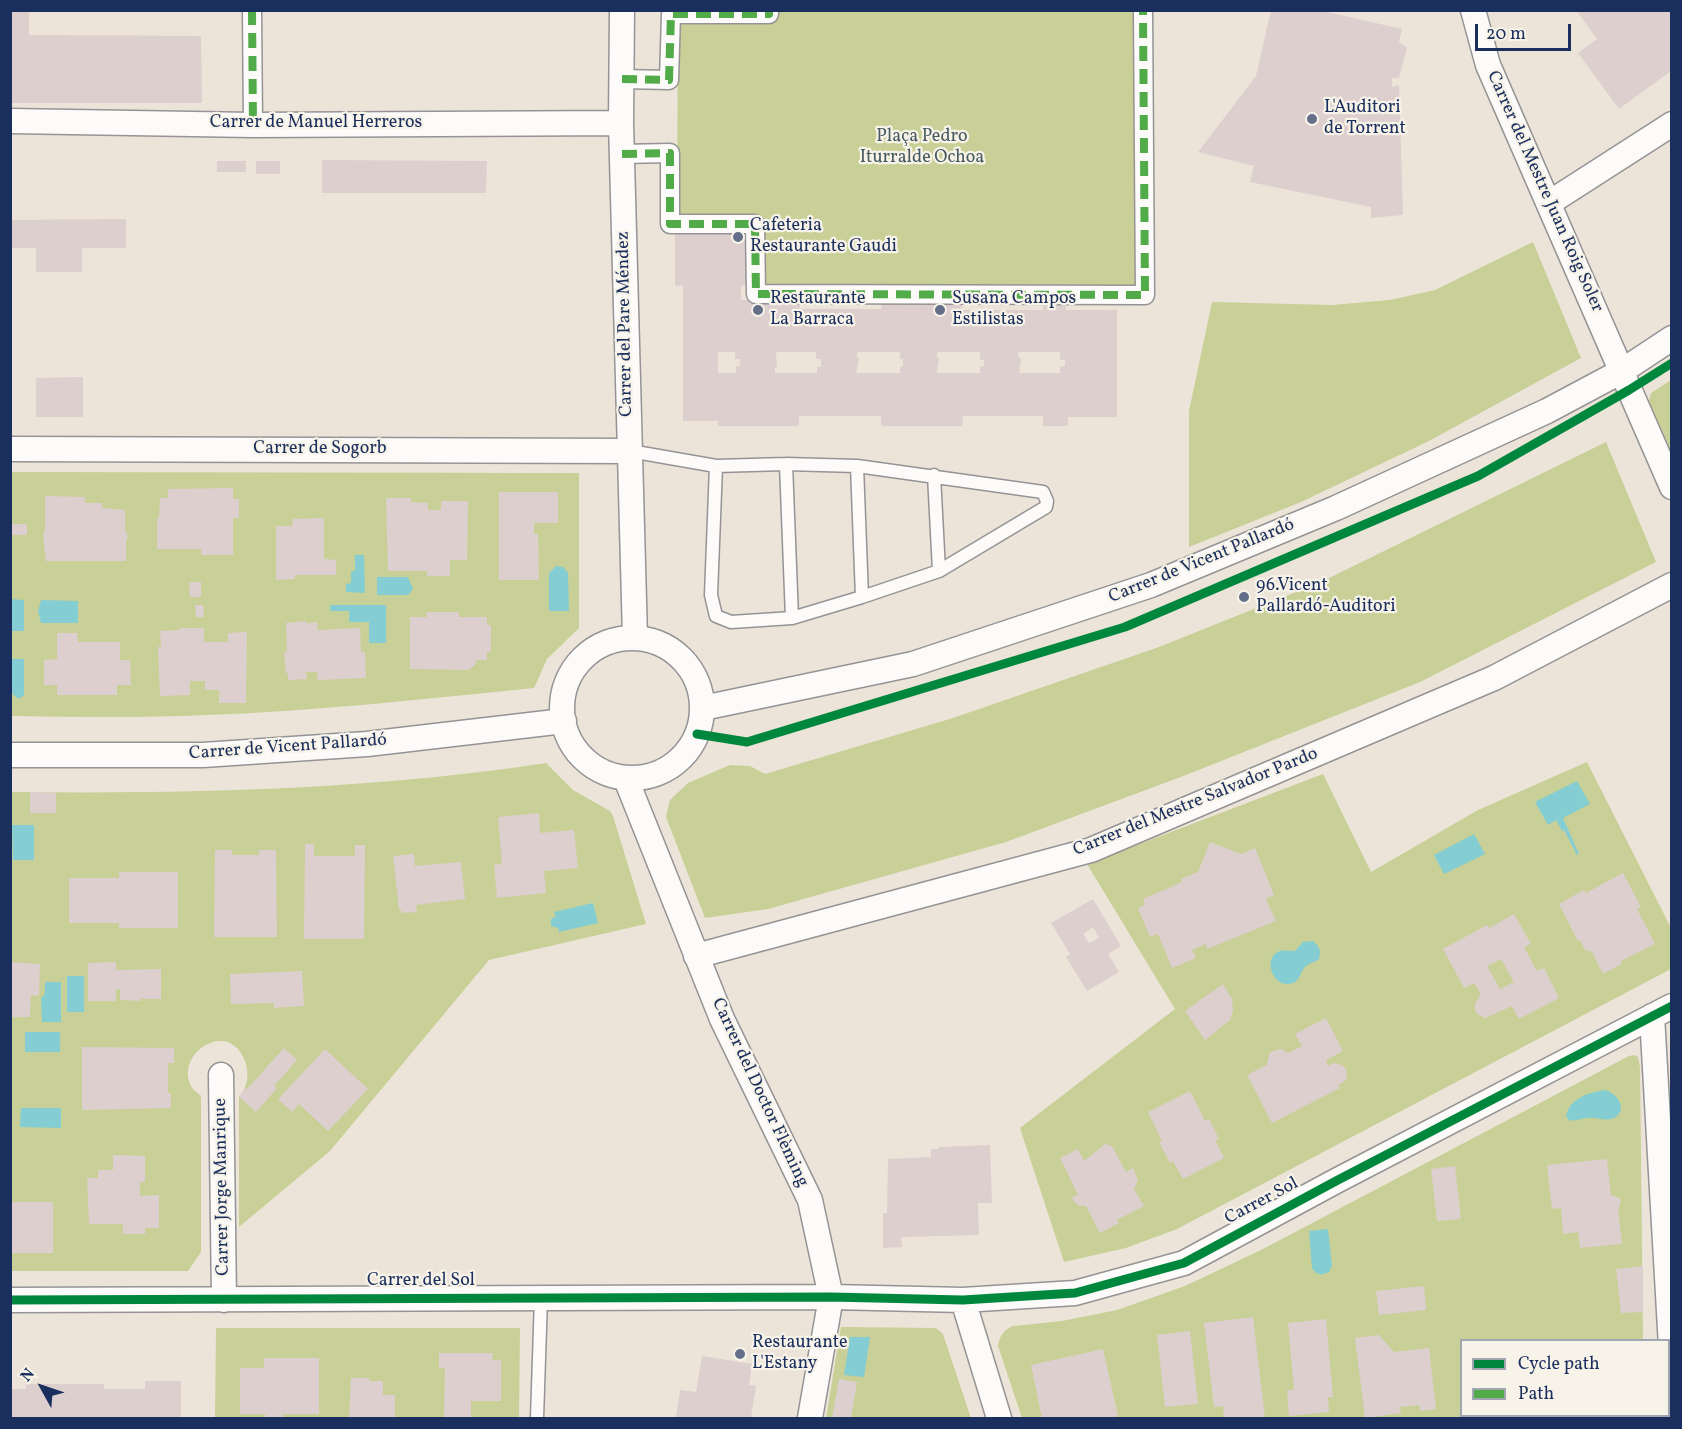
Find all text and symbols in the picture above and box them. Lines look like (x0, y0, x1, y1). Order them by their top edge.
scale bar (1478, 12, 1574, 50)
text: 20 m (1486, 22, 1526, 47)
street label: Carrer del Mestre Juan Roig Soler (1481, 68, 1607, 316)
place label: L'Auditori de Torrent (1324, 98, 1406, 140)
marker: L'Auditori de Torrent (1305, 112, 1319, 126)
street label: Carrer de Manuel Herreros (210, 113, 422, 135)
park label: Plaça Pedro Iturralde Ochoa (860, 127, 984, 170)
place label: Cafeteria Restaurante Gaudi (750, 216, 897, 258)
marker: Cafeteria Restaurante Gaudi (731, 230, 745, 244)
street label: Carrer del Pare Méndez (614, 231, 638, 417)
place label: Restaurante La Barraca (770, 289, 866, 332)
place label: Susana Campos Estilistas (952, 289, 1076, 332)
marker: Restaurante La Barraca (751, 303, 765, 317)
marker: Susana Campos Estilistas (933, 303, 947, 317)
street label: Carrer de Sogorb (253, 439, 387, 461)
street label: Carrer de Vicent Pallardó (1106, 515, 1298, 609)
place label: 96.Vicent Pallardó-Auditori (1256, 576, 1396, 618)
marker: 96.Vicent Pallardó-Auditori (1237, 590, 1251, 604)
street label: Carrer de Vicent Pallardó (188, 730, 388, 766)
street label: Carrer del Mestre Salvador Pardo (1070, 744, 1322, 862)
street label: Carrer del Doctor Flèming (706, 995, 812, 1191)
street label: Carrer Jorge Manrique (211, 1098, 235, 1276)
street label: Carrer Sol (1222, 1174, 1302, 1230)
street label: Carrer del Sol (367, 1271, 475, 1293)
place label: Restaurante L'Estany (752, 1333, 848, 1376)
legend (1460, 1339, 1670, 1417)
marker: Restaurante L'Estany (733, 1347, 747, 1361)
text: Cycle path (1518, 1352, 1600, 1377)
north arrow (12, 1357, 72, 1417)
text: N (16, 1364, 40, 1387)
text: Path (1518, 1382, 1554, 1407)

